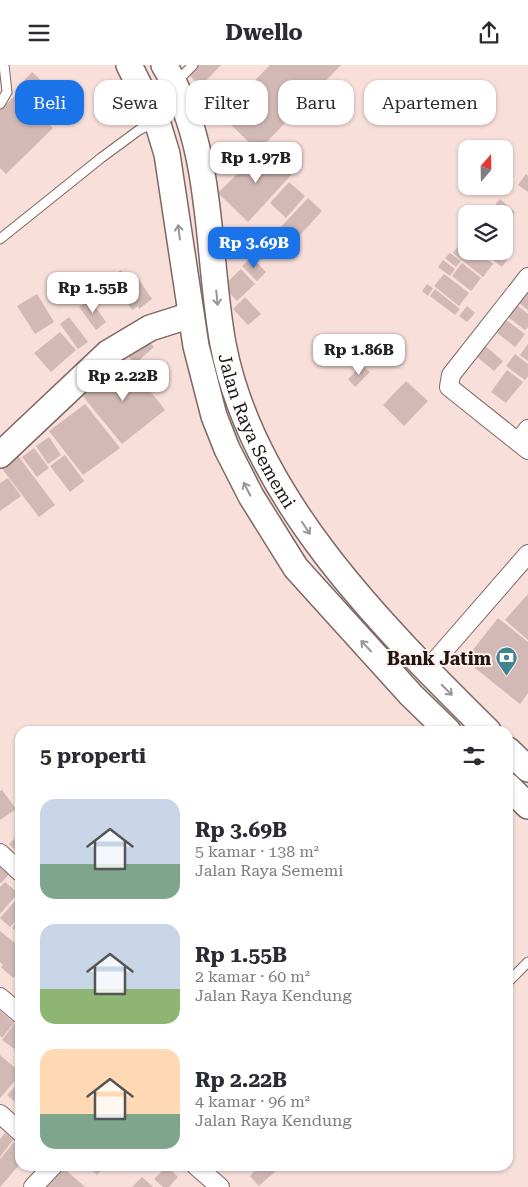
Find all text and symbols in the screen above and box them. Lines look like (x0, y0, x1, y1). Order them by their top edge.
icon: menu (25, 19, 53, 47)
icon: share (475, 19, 503, 47)
text: Dwello (225, 20, 303, 45)
chip: Beli (15, 80, 84, 125)
chip: Sewa (94, 80, 176, 125)
chip: Filter (186, 80, 268, 125)
chip: Baru (278, 80, 354, 125)
chip: Apartemen (364, 80, 496, 125)
north arrow (458, 140, 512, 195)
map controls (458, 140, 513, 260)
pin: Rp 1.97B (204, 141, 308, 184)
text: Rp 1.97B (221, 148, 291, 167)
button: layers (458, 205, 513, 260)
one-way arrow (174, 225, 184, 241)
pin: Rp 3.69B (202, 227, 306, 269)
text: Rp 3.69B (219, 233, 289, 252)
pin: Rp 1.55B (41, 271, 145, 314)
text: Rp 1.55B (58, 278, 128, 297)
one-way arrow (213, 290, 222, 306)
pin: Rp 1.86B (307, 333, 411, 376)
text: Rp 1.86B (324, 340, 394, 359)
street label: Jalan Raya Sememi (215, 351, 301, 512)
pin: Rp 2.22B (71, 359, 175, 402)
text: Rp 2.22B (88, 366, 158, 385)
one-way arrow (242, 482, 251, 497)
one-way arrow (301, 521, 311, 535)
one-way arrow (360, 640, 372, 653)
bank icon: Bank Jatim (495, 646, 519, 677)
place label: Bank Jatim (387, 648, 492, 669)
one-way arrow (441, 684, 453, 696)
icon: filters (460, 742, 488, 770)
text: 5 properti (40, 744, 146, 768)
text: Rp 3.69B (195, 818, 287, 842)
icon: home (80, 819, 140, 879)
text: 5 kamar · 138 m² (195, 842, 319, 861)
text: Jalan Raya Sememi (195, 861, 343, 880)
text: Rp 1.55B (195, 943, 287, 967)
icon: home (80, 944, 140, 1004)
text: 2 kamar · 60 m² (195, 967, 310, 986)
text: Jalan Raya Kendung (195, 986, 351, 1005)
text: Rp 2.22B (195, 1068, 287, 1092)
icon: home (80, 1069, 140, 1129)
text: 4 kamar · 96 m² (195, 1092, 310, 1111)
text: Jalan Raya Kendung (195, 1111, 351, 1130)

